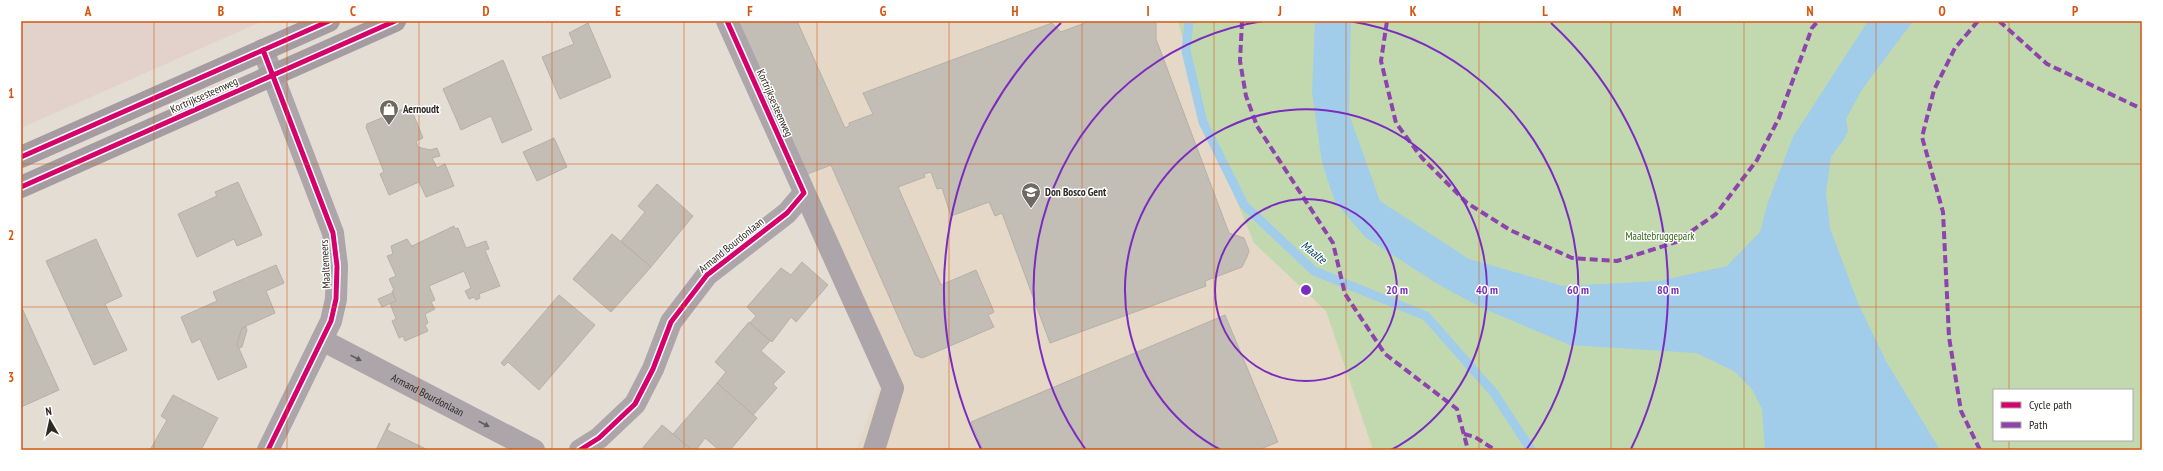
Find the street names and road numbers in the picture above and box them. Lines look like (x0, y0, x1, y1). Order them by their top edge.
street label: Kortrijksesteenweg (754, 67, 796, 139)
street label: Kortrijksesteenweg (168, 74, 240, 116)
street label: Armand Bourdonlaan (696, 214, 767, 276)
street label: Maaltemeers (317, 239, 333, 289)
street label: Armand Bourdonlaan (389, 370, 467, 420)

